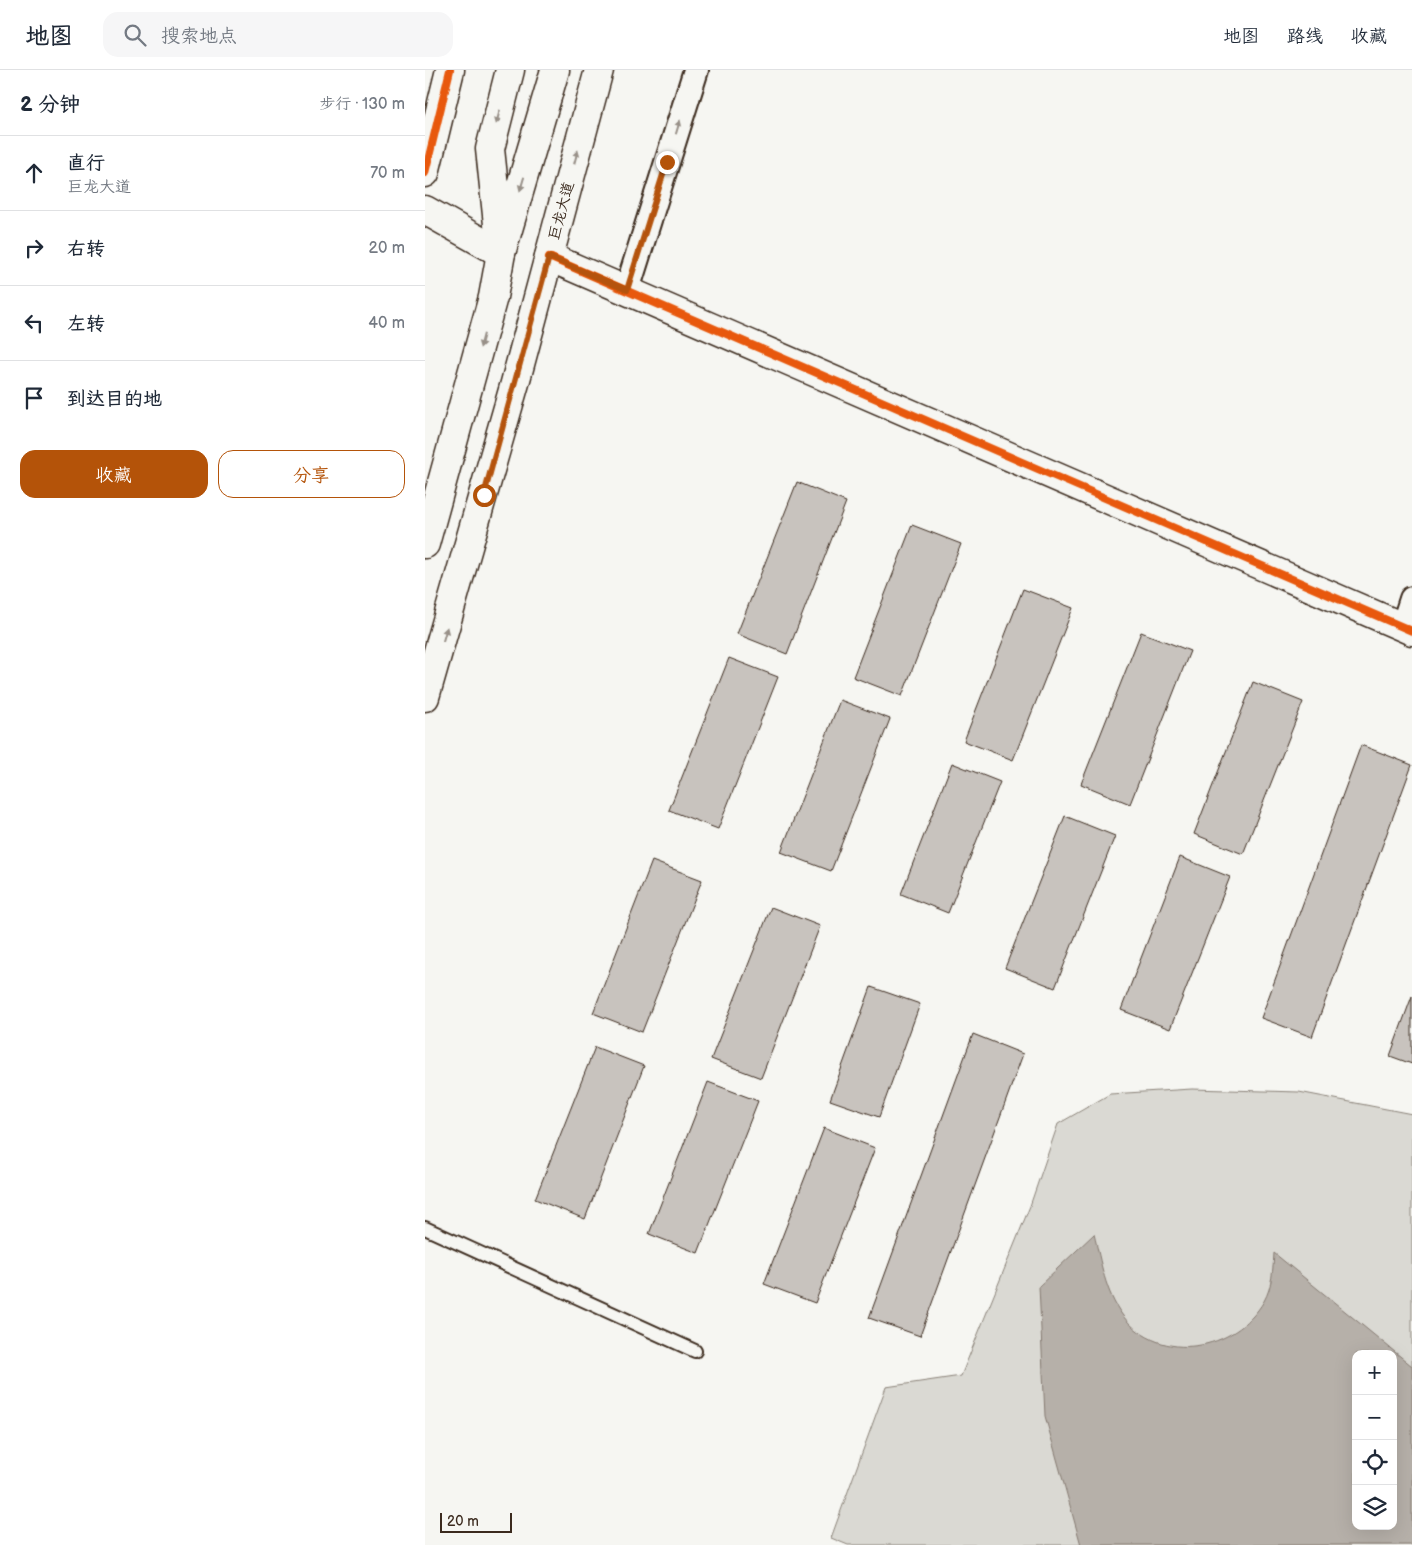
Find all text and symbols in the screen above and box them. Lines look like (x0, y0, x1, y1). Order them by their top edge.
search box (103, 12, 453, 57)
icon: search (121, 21, 149, 49)
text: 地图 (25, 22, 73, 51)
text: 搜索地点 (161, 25, 237, 48)
text: 地图 (1223, 26, 1259, 47)
text: 路线 (1287, 26, 1323, 47)
text: 收藏 (1351, 26, 1387, 47)
text: 2 分钟 (20, 92, 80, 117)
text: 步行 · 130 m (320, 95, 405, 114)
one-way arrow (494, 110, 502, 125)
one-way arrow (674, 119, 682, 134)
one-way arrow (572, 149, 580, 165)
route end (656, 151, 679, 174)
text: 直行 (67, 152, 105, 175)
icon: ahead (20, 159, 48, 187)
text: 70 m (370, 164, 405, 183)
one-way arrow (518, 177, 526, 192)
text: 巨龙大道 (67, 178, 131, 197)
street label: 巨龙大道 (545, 180, 578, 243)
icon: right (20, 234, 48, 262)
text: 右转 (67, 238, 105, 261)
text: 20 m (369, 239, 405, 258)
icon: left (20, 309, 48, 337)
text: 左转 (67, 313, 105, 336)
text: 40 m (368, 314, 405, 333)
one-way arrow (477, 334, 485, 349)
icon: arrive (20, 384, 48, 412)
text: 到达目的地 (67, 388, 162, 411)
button: 收藏 (20, 450, 208, 498)
button: 分享 (218, 450, 405, 498)
route start (473, 484, 496, 507)
one-way arrow (441, 627, 449, 642)
map controls (1352, 1350, 1397, 1530)
button: + (1352, 1350, 1397, 1395)
button: − (1352, 1395, 1397, 1440)
button: locate (1352, 1440, 1397, 1485)
button: layers (1352, 1485, 1397, 1530)
scale bar (440, 1510, 513, 1533)
text: 20 m (447, 1513, 479, 1530)

